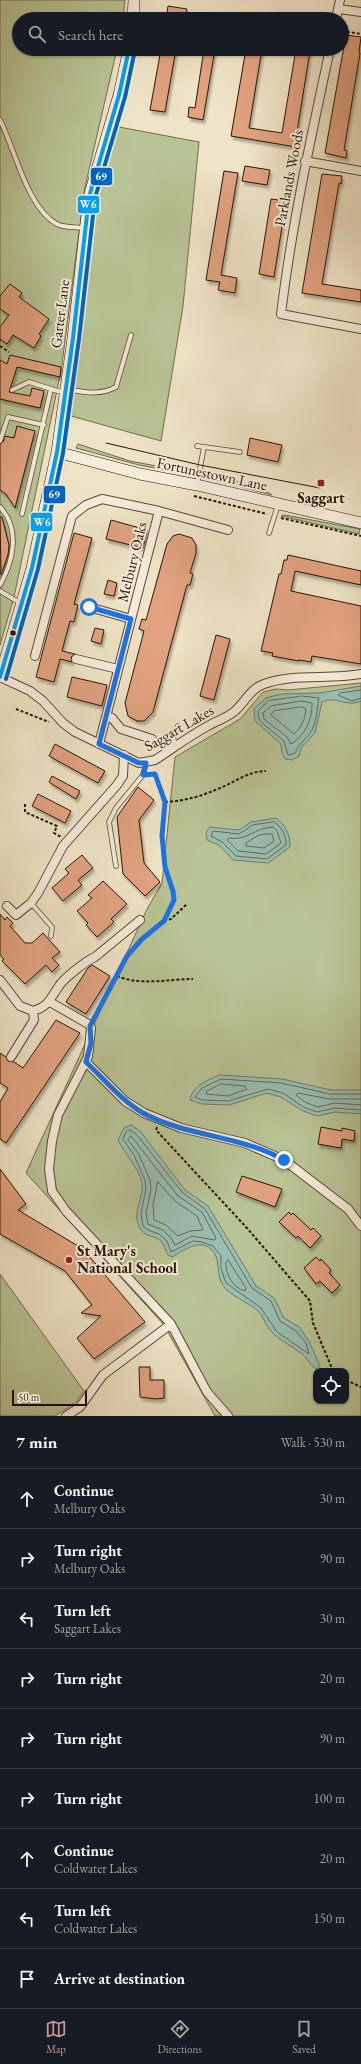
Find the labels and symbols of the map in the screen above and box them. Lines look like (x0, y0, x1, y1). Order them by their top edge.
street label: Parklands Woods (270, 128, 307, 228)
line badge: 69 (90, 167, 113, 186)
text: 69 (95, 169, 107, 183)
line badge: W6 (77, 195, 100, 214)
text: W6 (79, 197, 97, 211)
street label: Garter Lane (46, 278, 73, 349)
street label: Fortunestown Lane (155, 453, 269, 495)
marker: Saggart (316, 478, 326, 488)
line badge: 69 (43, 485, 66, 504)
text: 69 (48, 487, 60, 501)
place label: Saggart (297, 488, 345, 507)
line badge: W6 (30, 512, 53, 532)
text: W6 (33, 515, 51, 529)
street label: Melbury Oaks (112, 520, 151, 604)
route start (80, 598, 98, 616)
unlabelled marker (8, 628, 18, 638)
street label: Saggart Lakes (141, 700, 217, 755)
route end (275, 1151, 293, 1169)
place label: St Mary's National School (77, 1241, 178, 1277)
marker: St Mary's National School (64, 1255, 74, 1265)
scale bar (12, 1388, 87, 1407)

